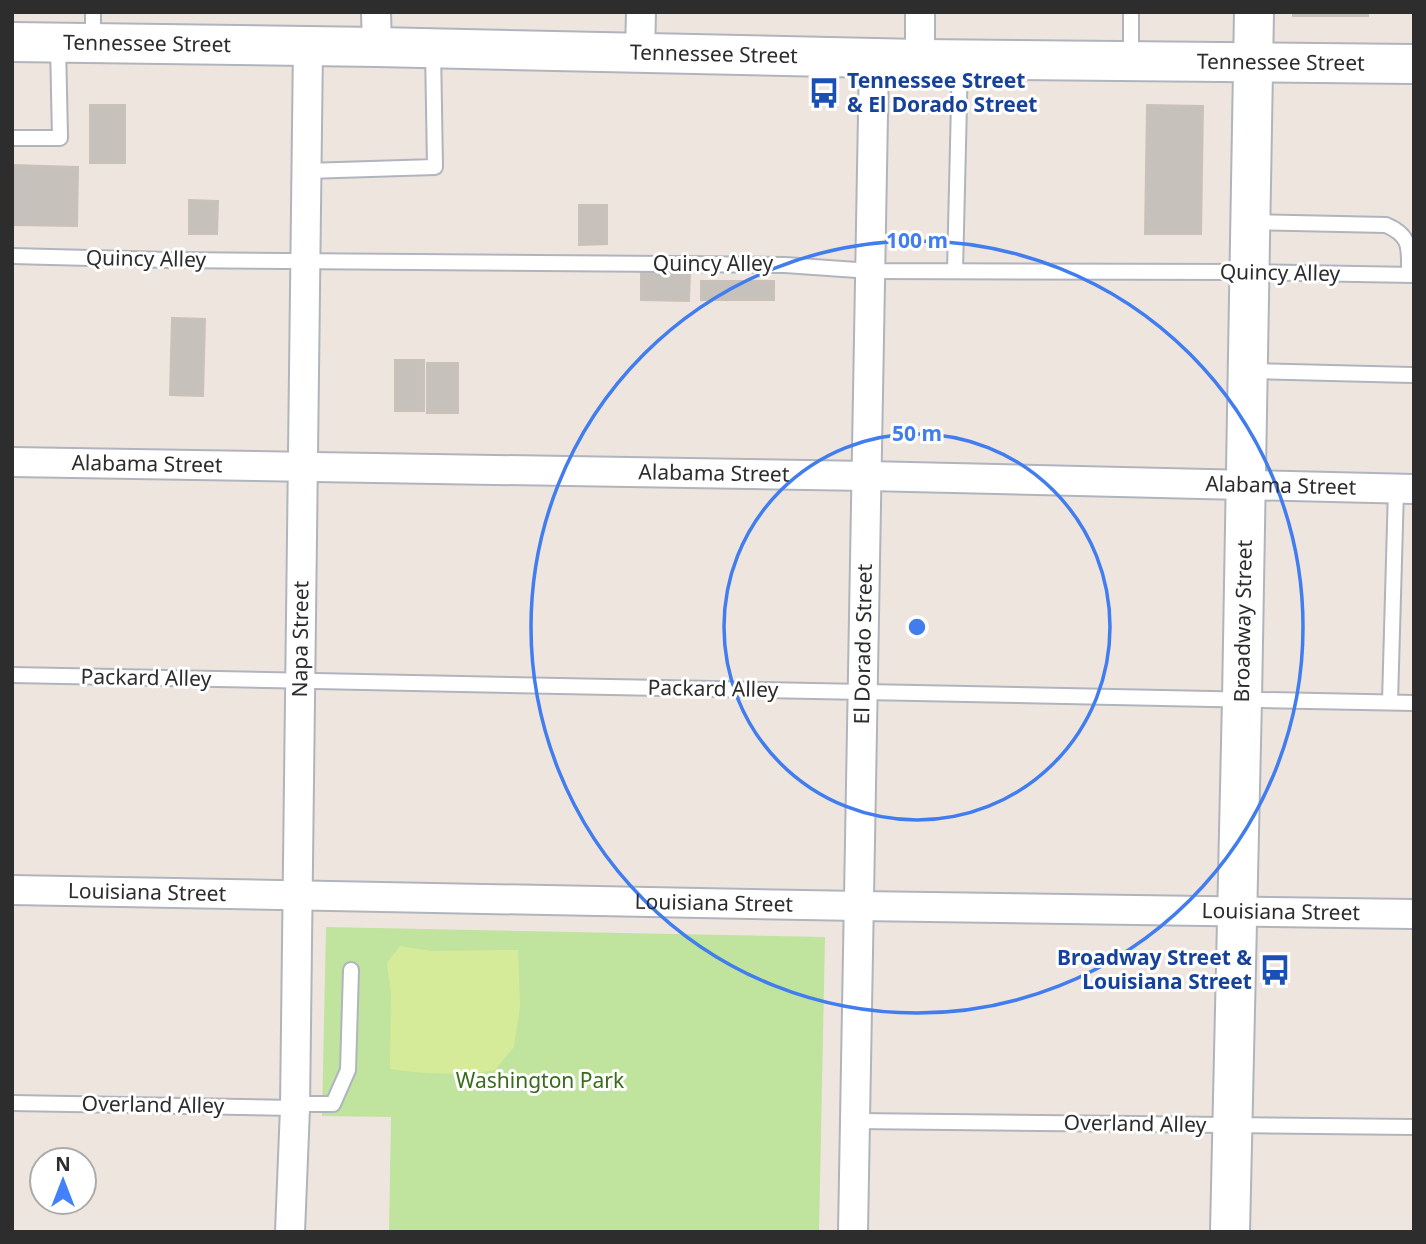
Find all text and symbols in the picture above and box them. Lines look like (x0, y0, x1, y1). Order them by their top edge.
street label: Tennessee Street (63, 28, 232, 58)
street label: Tennessee Street (630, 38, 799, 69)
street label: Tennessee Street (1197, 47, 1365, 77)
place label: Tennessee Street & El Dorado Street (847, 66, 1037, 118)
bus stop icon: Tennessee Street & El Dorado Street (807, 76, 841, 110)
text: 100 m (886, 226, 948, 254)
street label: Quincy Alley (86, 243, 207, 273)
street label: Quincy Alley (653, 249, 773, 277)
street label: Quincy Alley (1220, 257, 1341, 287)
text: 50 m (892, 419, 942, 447)
street label: Alabama Street (71, 448, 223, 478)
street label: Alabama Street (638, 457, 790, 488)
street label: Alabama Street (1205, 469, 1357, 501)
street label: Broadway Street (1227, 539, 1258, 703)
street label: El Dorado Street (847, 563, 878, 725)
street label: Napa Street (285, 580, 314, 698)
centre of rings (905, 615, 929, 639)
street label: Packard Alley (80, 662, 212, 692)
street label: Packard Alley (647, 673, 779, 703)
street label: Louisiana Street (68, 876, 227, 907)
street label: Louisiana Street (634, 887, 794, 918)
street label: Louisiana Street (1201, 896, 1361, 926)
place label: Broadway Street & Louisiana Street (1057, 943, 1252, 995)
bus stop icon: Broadway Street & Louisiana Street (1258, 953, 1292, 987)
park label: Washington Park (456, 1066, 625, 1094)
street label: Overland Alley (82, 1089, 225, 1119)
street label: Overland Alley (1064, 1108, 1207, 1138)
north arrow (28, 1146, 98, 1216)
text: N (55, 1151, 71, 1177)

